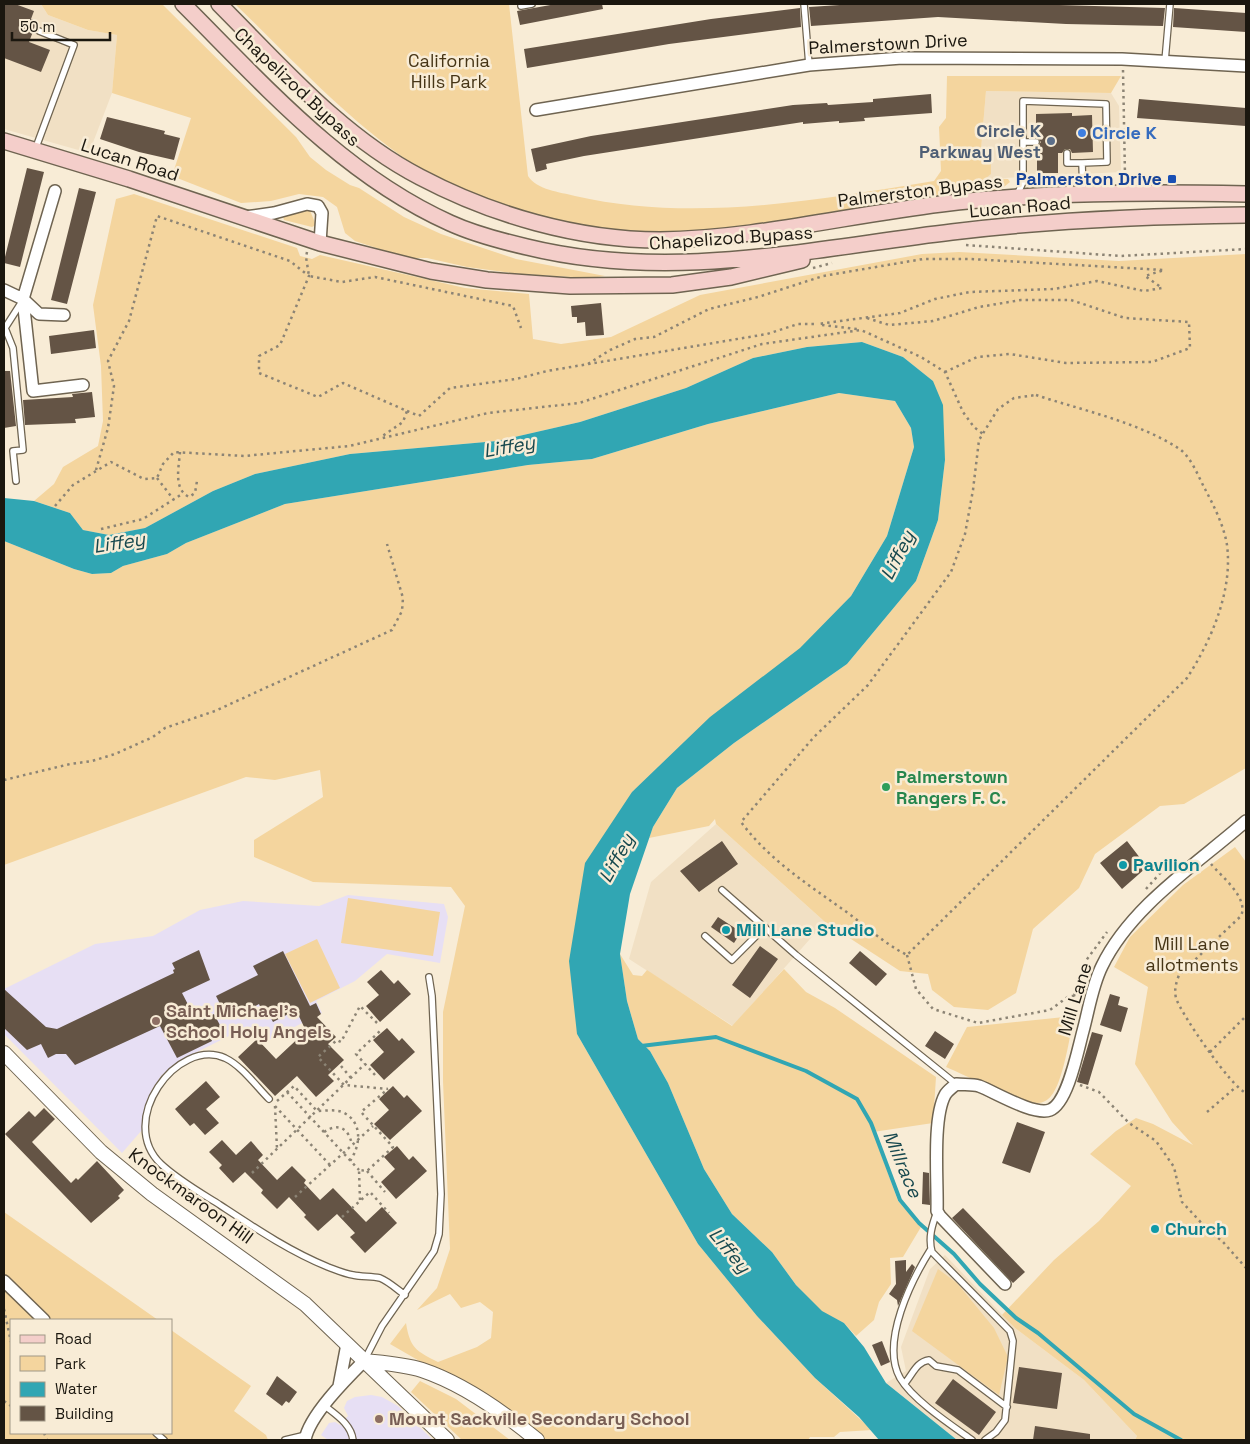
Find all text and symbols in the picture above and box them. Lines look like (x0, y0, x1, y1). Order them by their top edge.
scale bar (12, 10, 110, 42)
text: 50 m (20, 17, 55, 36)
street label: Chapelizod Bypass (229, 22, 365, 151)
street label: Palmerstown Drive (808, 28, 968, 59)
park label: California Hills Park (408, 49, 490, 93)
place label: Circle K Parkway West (919, 119, 1042, 163)
place label: Circle K (1092, 121, 1157, 144)
marker: Circle K (1076, 127, 1088, 139)
street label: Lucan Road (78, 133, 182, 186)
marker: Circle K Parkway West (1045, 135, 1057, 147)
place label: Palmerston Drive (1016, 167, 1162, 190)
street label: Palmerston Bypass (836, 169, 1004, 212)
marker: Palmerston Drive (1166, 173, 1178, 185)
street label: Lucan Road (968, 191, 1072, 222)
street label: Chapelizod Bypass (648, 220, 814, 255)
water label: Liffey (481, 429, 538, 463)
water label: Liffey (875, 525, 921, 584)
water label: Liffey (91, 526, 148, 559)
place label: Palmerstown Rangers F. C. (896, 765, 1008, 809)
marker: Palmerstown Rangers F. C. (880, 781, 892, 793)
water label: Liffey (593, 828, 641, 887)
place label: Pavilion (1133, 853, 1200, 876)
marker: Pavilion (1117, 859, 1129, 871)
place label: Mill Lane Studio (736, 918, 875, 941)
marker: Mill Lane Studio (720, 924, 732, 936)
park label: Mill Lane allotments (1146, 932, 1238, 976)
street label: Mill Lane (1053, 959, 1097, 1038)
place label: Saint Michael's School Holy Angels (166, 999, 332, 1043)
marker: Saint Michael's School Holy Angels (150, 1015, 162, 1027)
water label: Millrace (877, 1127, 928, 1202)
street label: Knockmaroon Hill (124, 1143, 258, 1249)
place label: Church (1165, 1217, 1227, 1240)
water label: Liffey (703, 1222, 757, 1279)
marker: Church (1149, 1223, 1161, 1235)
legend (10, 1319, 172, 1434)
text: Road (55, 1329, 92, 1348)
text: Park (55, 1354, 86, 1373)
text: Water (55, 1379, 98, 1398)
text: Building (55, 1404, 114, 1423)
place label: Mount Sackville Secondary School (389, 1407, 690, 1430)
marker: Mount Sackville Secondary School (373, 1413, 385, 1425)

